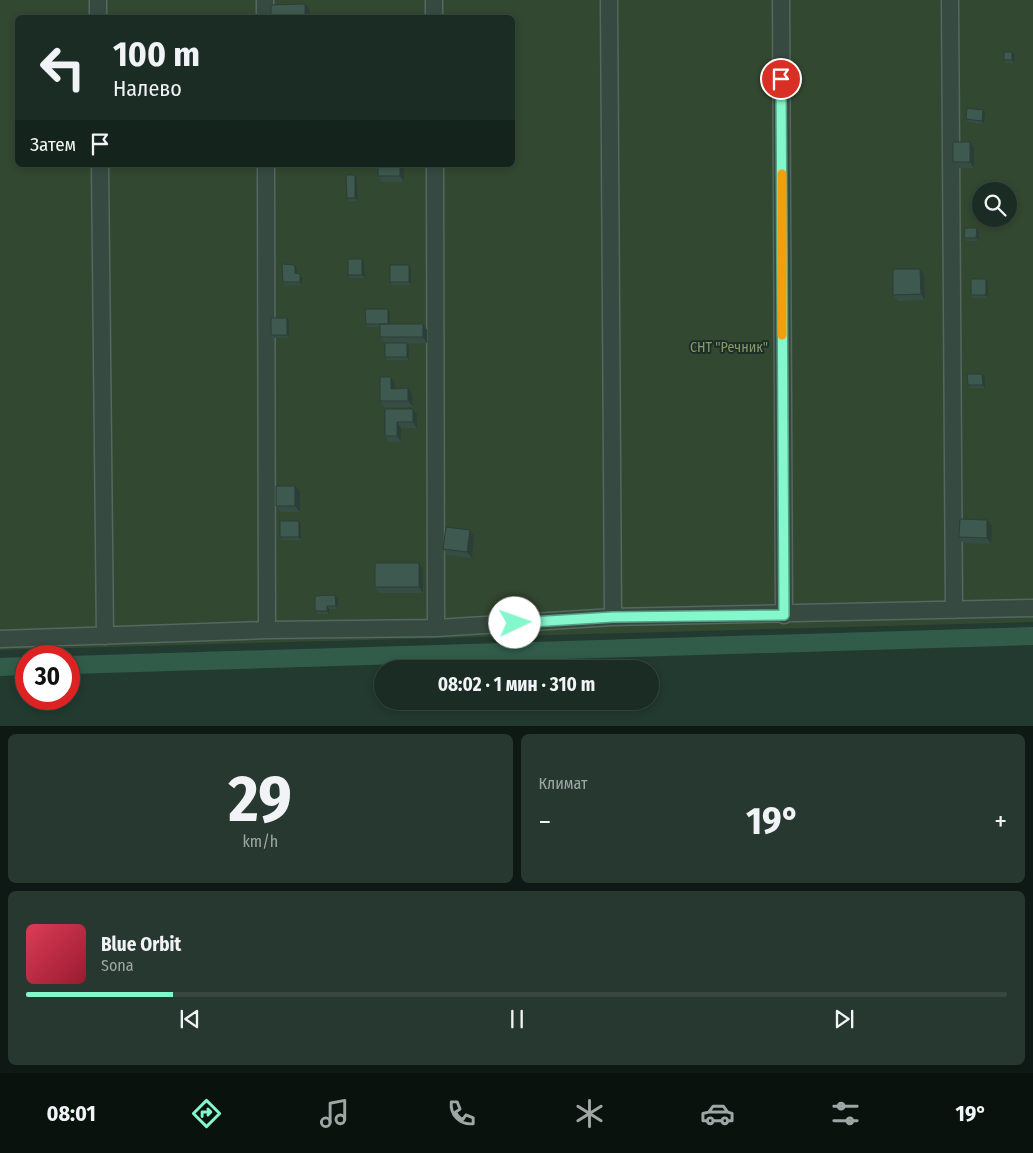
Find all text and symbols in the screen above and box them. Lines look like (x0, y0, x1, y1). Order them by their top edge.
text: 100 m (113, 33, 200, 75)
icon: left (30, 35, 95, 100)
pin (760, 58, 802, 100)
icon: arrive (767, 65, 795, 93)
text: Налево (113, 75, 182, 102)
icon: arrive (86, 130, 114, 158)
text: Затем (30, 133, 76, 156)
map controls (972, 182, 1017, 227)
button: search (972, 182, 1017, 227)
park label: СНТ "Речник" (690, 339, 768, 356)
position arrow (488, 596, 540, 648)
speed limit sign: 30 (15, 645, 80, 710)
text: 08:02 · 1 мин · 310 m (438, 673, 595, 696)
text: 29 (229, 760, 292, 838)
text: Климат (539, 774, 588, 793)
text: 19° (746, 798, 799, 844)
text: − (539, 805, 551, 838)
text: + (994, 805, 1007, 838)
text: km/h (242, 832, 278, 851)
text: Blue Orbit (101, 933, 181, 956)
text: Sona (101, 956, 134, 975)
icon: previous (176, 1005, 204, 1033)
icon: pause (503, 1005, 531, 1033)
icon: next (830, 1005, 858, 1033)
icon: directions (189, 1096, 224, 1131)
icon: music (317, 1096, 352, 1131)
icon: phone (444, 1096, 479, 1131)
icon: climate (572, 1096, 607, 1131)
icon: car (700, 1096, 735, 1131)
icon: filters (828, 1096, 863, 1131)
text: 08:01 (46, 1100, 96, 1127)
text: 19° (956, 1100, 987, 1127)

